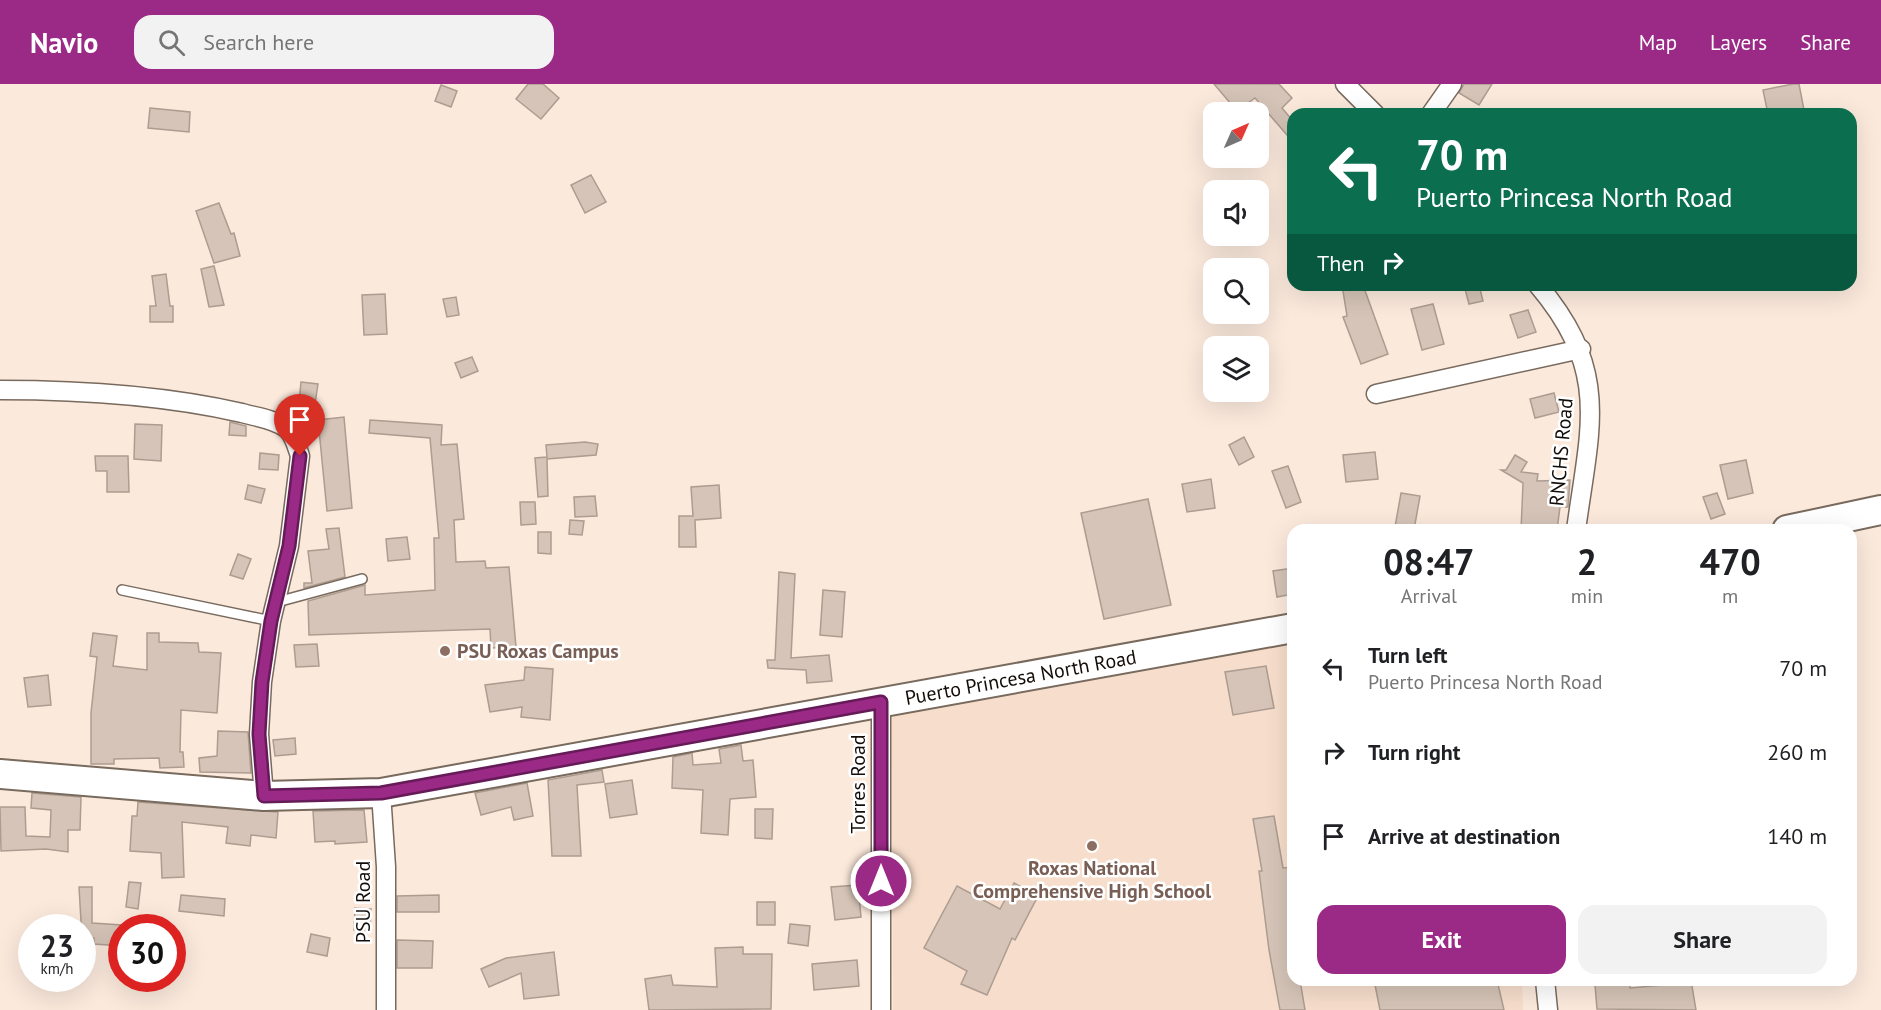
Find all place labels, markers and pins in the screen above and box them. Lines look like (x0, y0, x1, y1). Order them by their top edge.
pin (274, 394, 325, 456)
place label: PSU Roxas Campus (457, 638, 619, 664)
marker: PSU Roxas Campus (438, 644, 452, 658)
marker: Roxas National Comprehensive High School (1085, 839, 1099, 853)
place label: Roxas National Comprehensive High School (973, 855, 1211, 904)

